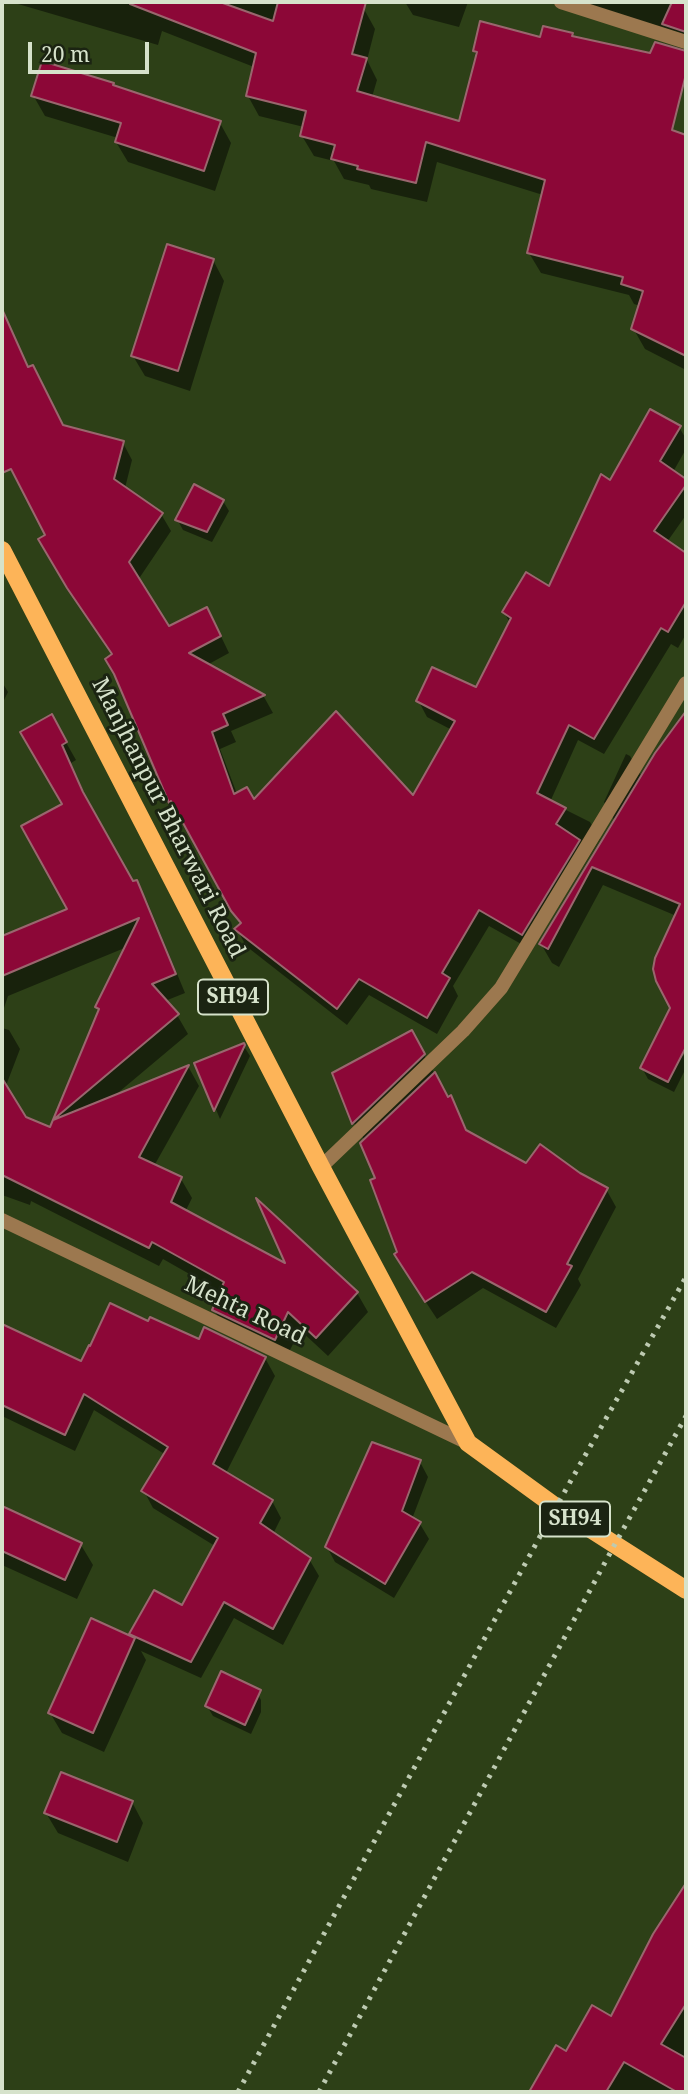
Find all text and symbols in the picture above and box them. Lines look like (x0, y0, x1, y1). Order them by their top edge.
scale bar (32, 28, 152, 72)
text: 20 m (41, 40, 90, 68)
street label: Manjhanpur Bharwari Road (85, 674, 251, 962)
road number: SH94 (198, 979, 268, 1014)
street label: Mehta Road (180, 1271, 310, 1351)
road number: SH94 (540, 1502, 610, 1536)

